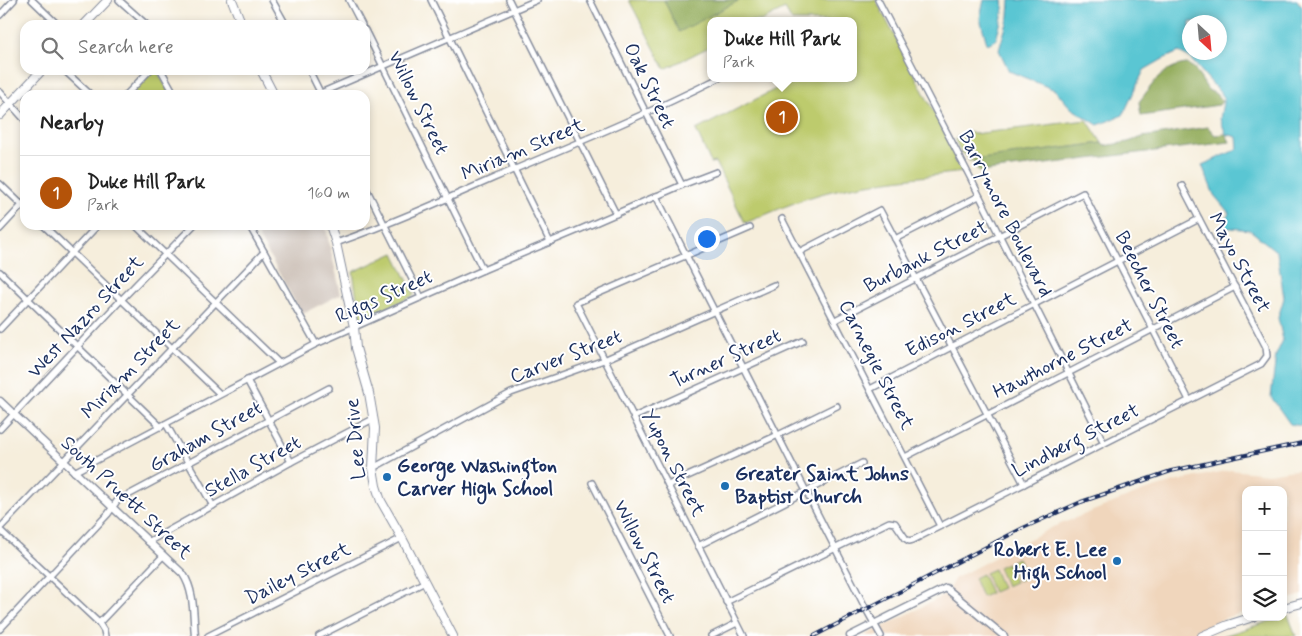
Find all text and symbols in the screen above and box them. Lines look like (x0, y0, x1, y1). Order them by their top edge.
north arrow (1182, 15, 1227, 60)
popup (707, 17, 857, 82)
search box (20, 20, 370, 75)
text: Duke Hill Park (723, 27, 841, 52)
icon: search (38, 34, 66, 62)
text: Search here (78, 35, 174, 60)
street label: Oak Street (617, 38, 681, 134)
street label: Willow Street (381, 46, 455, 160)
text: Park (723, 52, 755, 73)
pin: 1 (766, 98, 798, 136)
text: Nearby (40, 109, 104, 137)
street label: Miriam Street (457, 112, 589, 188)
street label: Barrymore Boulevard (951, 126, 1059, 302)
text: Duke Hill Park (87, 170, 205, 195)
text: 1 (52, 183, 60, 204)
text: 160 m (307, 183, 350, 204)
text: Park (87, 195, 119, 216)
street label: Mayo Street (1201, 208, 1277, 318)
street label: Burbank Street (859, 214, 993, 300)
your location (694, 226, 720, 252)
street label: Beecher Street (1108, 227, 1190, 353)
street label: West Nazro Street (22, 249, 150, 385)
street label: Riggs Street (331, 264, 438, 332)
street label: Edison Street (901, 286, 1021, 364)
street label: Carnegie Street (832, 295, 921, 435)
street label: Miriam Street (76, 312, 186, 426)
street label: Hawthorne Street (988, 312, 1138, 406)
street label: Carver Street (506, 323, 626, 391)
street label: Turner Street (666, 323, 786, 395)
street label: Graham Street (144, 395, 268, 479)
street label: Lee Drive (339, 397, 373, 481)
street label: Lindberg Street (1008, 397, 1145, 486)
street label: Yupon Street (634, 405, 712, 522)
street label: Stella Street (200, 429, 306, 505)
street label: South Pruett Street (55, 430, 198, 566)
place label: George Washington Carver High School (397, 453, 557, 505)
place label: Greater Saint Johns Baptist Church (735, 461, 909, 511)
marker: George Washington Carver High School (381, 471, 393, 483)
marker: Greater Saint Johns Baptist Church (719, 480, 731, 492)
map controls (1242, 486, 1287, 621)
button: + (1242, 486, 1287, 531)
street label: Willow Street (606, 496, 682, 608)
button: − (1242, 531, 1287, 576)
street label: Dailey Street (241, 536, 356, 612)
place label: Robert E. Lee High School (994, 537, 1107, 589)
marker: Robert E. Lee High School (1111, 555, 1123, 567)
button: layers (1242, 576, 1287, 621)

